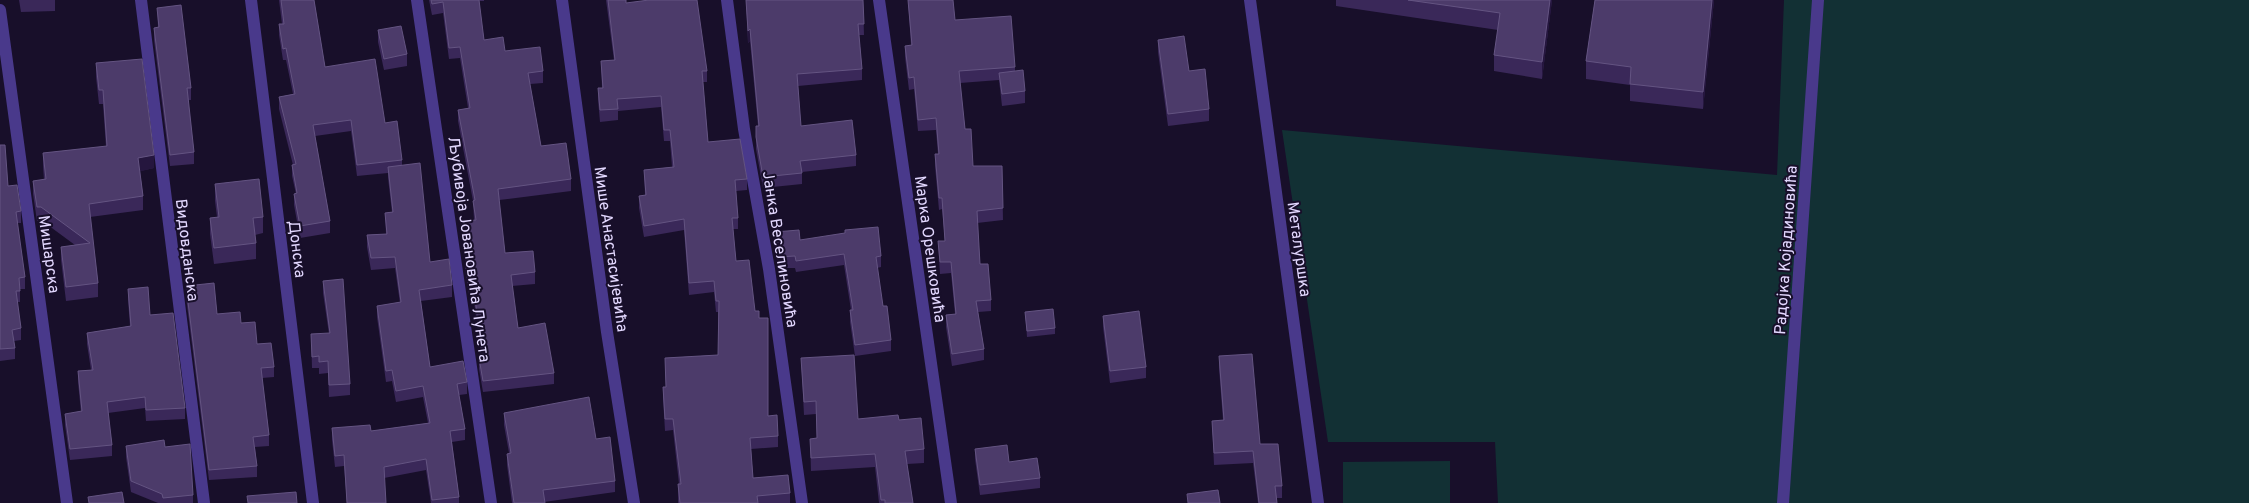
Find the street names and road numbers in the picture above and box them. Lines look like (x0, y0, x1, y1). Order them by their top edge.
street label: Љубивоја Јовановића Лунета (442, 135, 494, 364)
street label: Мише Анастасијевића (589, 165, 632, 333)
street label: Радојка Којадиновића (1771, 165, 1803, 335)
street label: Јанка Веселиновића (757, 170, 801, 329)
street label: Марка Орешковића (909, 175, 949, 324)
street label: Видовданска (170, 198, 202, 303)
street label: Металуршка (1281, 201, 1315, 298)
street label: Мишарска (33, 214, 63, 295)
street label: Донска (283, 219, 309, 279)

